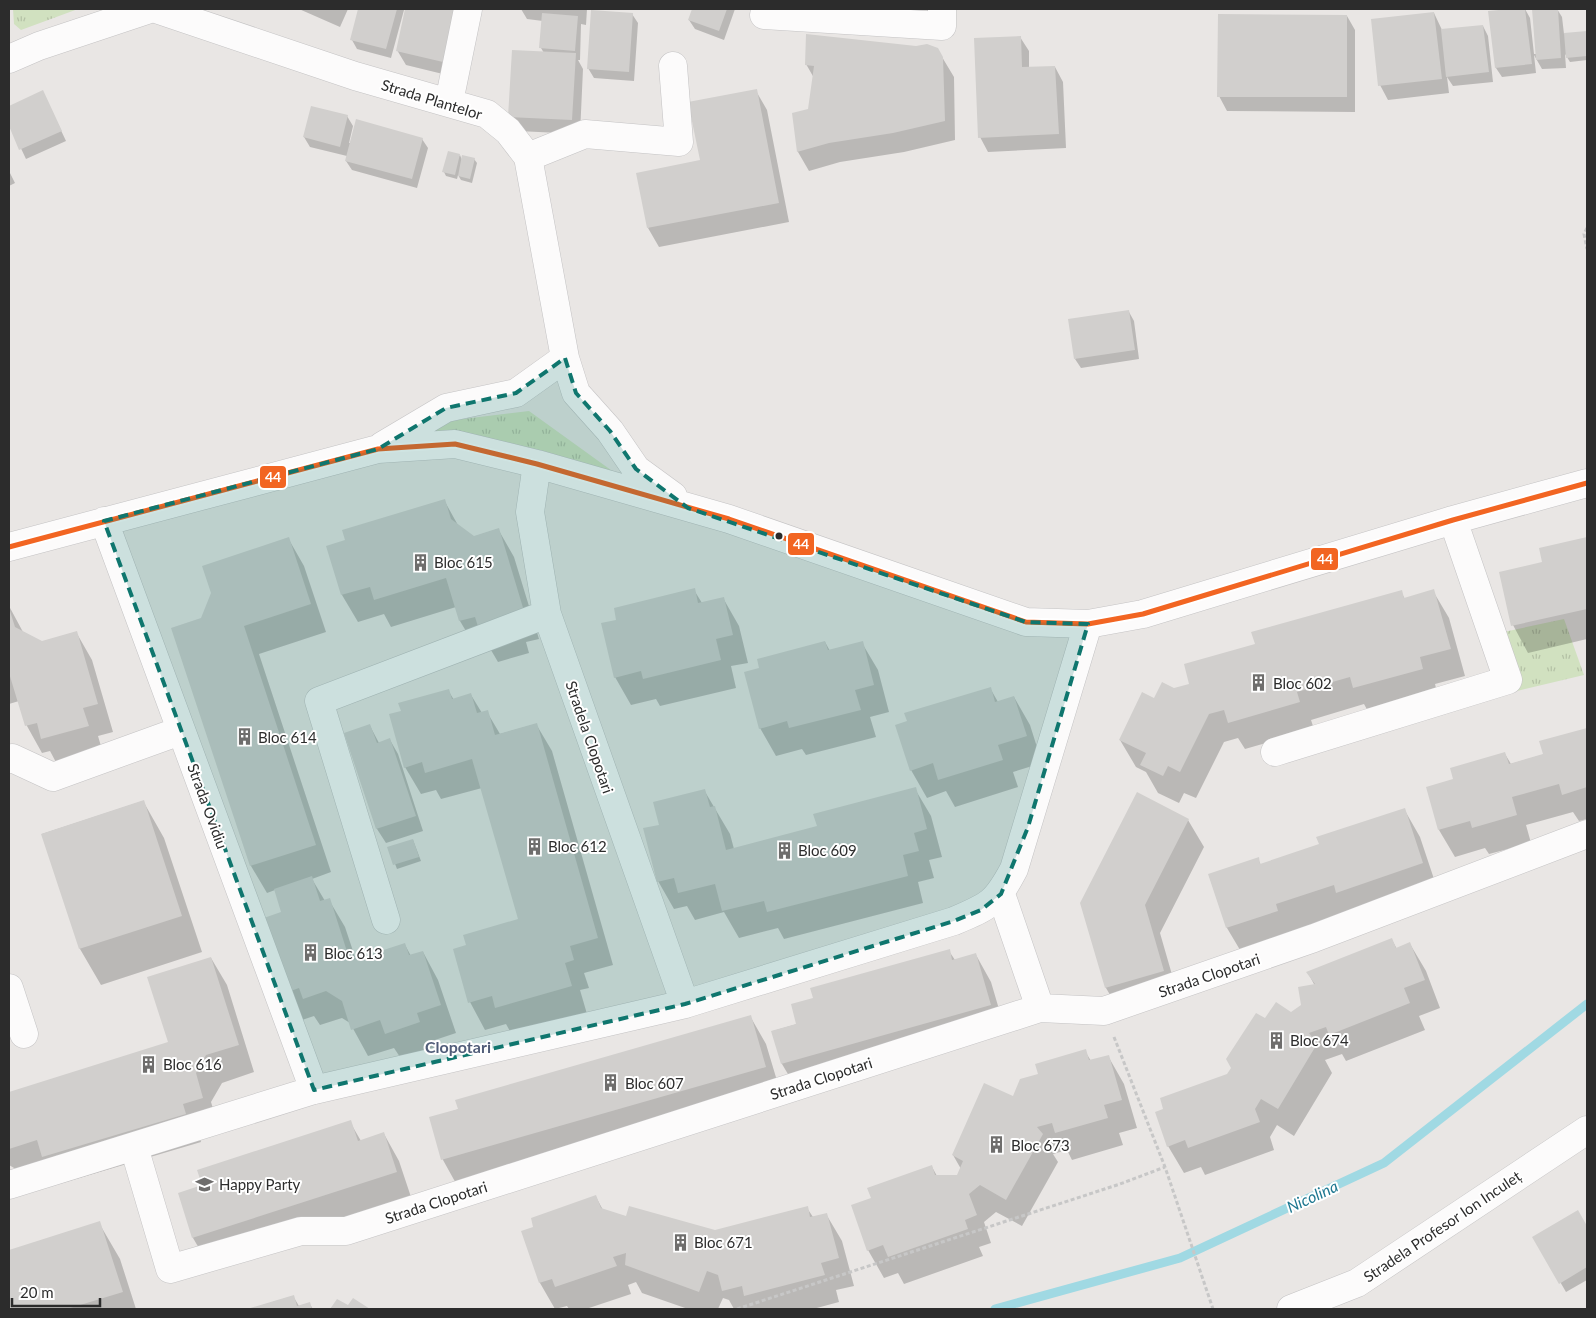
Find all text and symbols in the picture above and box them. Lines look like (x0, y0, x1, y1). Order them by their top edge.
street label: Strada Plantelor (379, 75, 485, 123)
line badge: 44 (259, 465, 287, 489)
text: 44 (265, 468, 281, 485)
unlabelled marker (774, 531, 784, 541)
line badge: 44 (787, 532, 815, 556)
text: 44 (793, 535, 809, 552)
line badge: 44 (1310, 547, 1339, 571)
text: 44 (1317, 550, 1333, 567)
building icon: Bloc 615 (410, 552, 430, 572)
place label: Bloc 615 (434, 553, 493, 571)
building icon: Bloc 602 (1249, 673, 1269, 693)
place label: Bloc 602 (1273, 674, 1332, 692)
street label: Stradela Clopotari (562, 678, 618, 796)
building icon: Bloc 614 (234, 727, 254, 747)
place label: Bloc 614 (258, 728, 317, 746)
street label: Strada Ovidiu (184, 761, 232, 851)
building icon: Bloc 612 (524, 836, 544, 856)
place label: Bloc 612 (548, 837, 607, 855)
building icon: Bloc 609 (774, 840, 794, 860)
place label: Bloc 609 (798, 841, 857, 859)
building icon: Bloc 613 (300, 943, 320, 963)
place label: Bloc 613 (324, 944, 383, 962)
street label: Strada Clopotari (1156, 949, 1262, 1001)
building icon: Bloc 674 (1266, 1030, 1286, 1050)
place label: Bloc 674 (1290, 1031, 1349, 1049)
district label: Clopotari (425, 1037, 491, 1056)
street label: Strada Clopotari (768, 1053, 874, 1103)
building icon: Bloc 616 (139, 1054, 159, 1074)
place label: Bloc 616 (163, 1055, 222, 1073)
building icon: Bloc 607 (601, 1073, 621, 1093)
place label: Bloc 607 (625, 1074, 684, 1092)
building icon: Bloc 673 (987, 1135, 1007, 1155)
place label: Bloc 673 (1011, 1136, 1070, 1154)
street label: Stradela Profesor Ion Inculeț (1360, 1166, 1525, 1285)
school or university icon: Happy Party (195, 1174, 215, 1194)
place label: Happy Party (219, 1175, 301, 1193)
water label: Nicolina (1283, 1176, 1341, 1216)
street label: Strada Clopotari (383, 1177, 489, 1227)
building icon: Bloc 671 (670, 1232, 690, 1252)
place label: Bloc 671 (694, 1233, 753, 1251)
scale bar (12, 1276, 100, 1308)
text: 20 m (20, 1283, 54, 1301)

